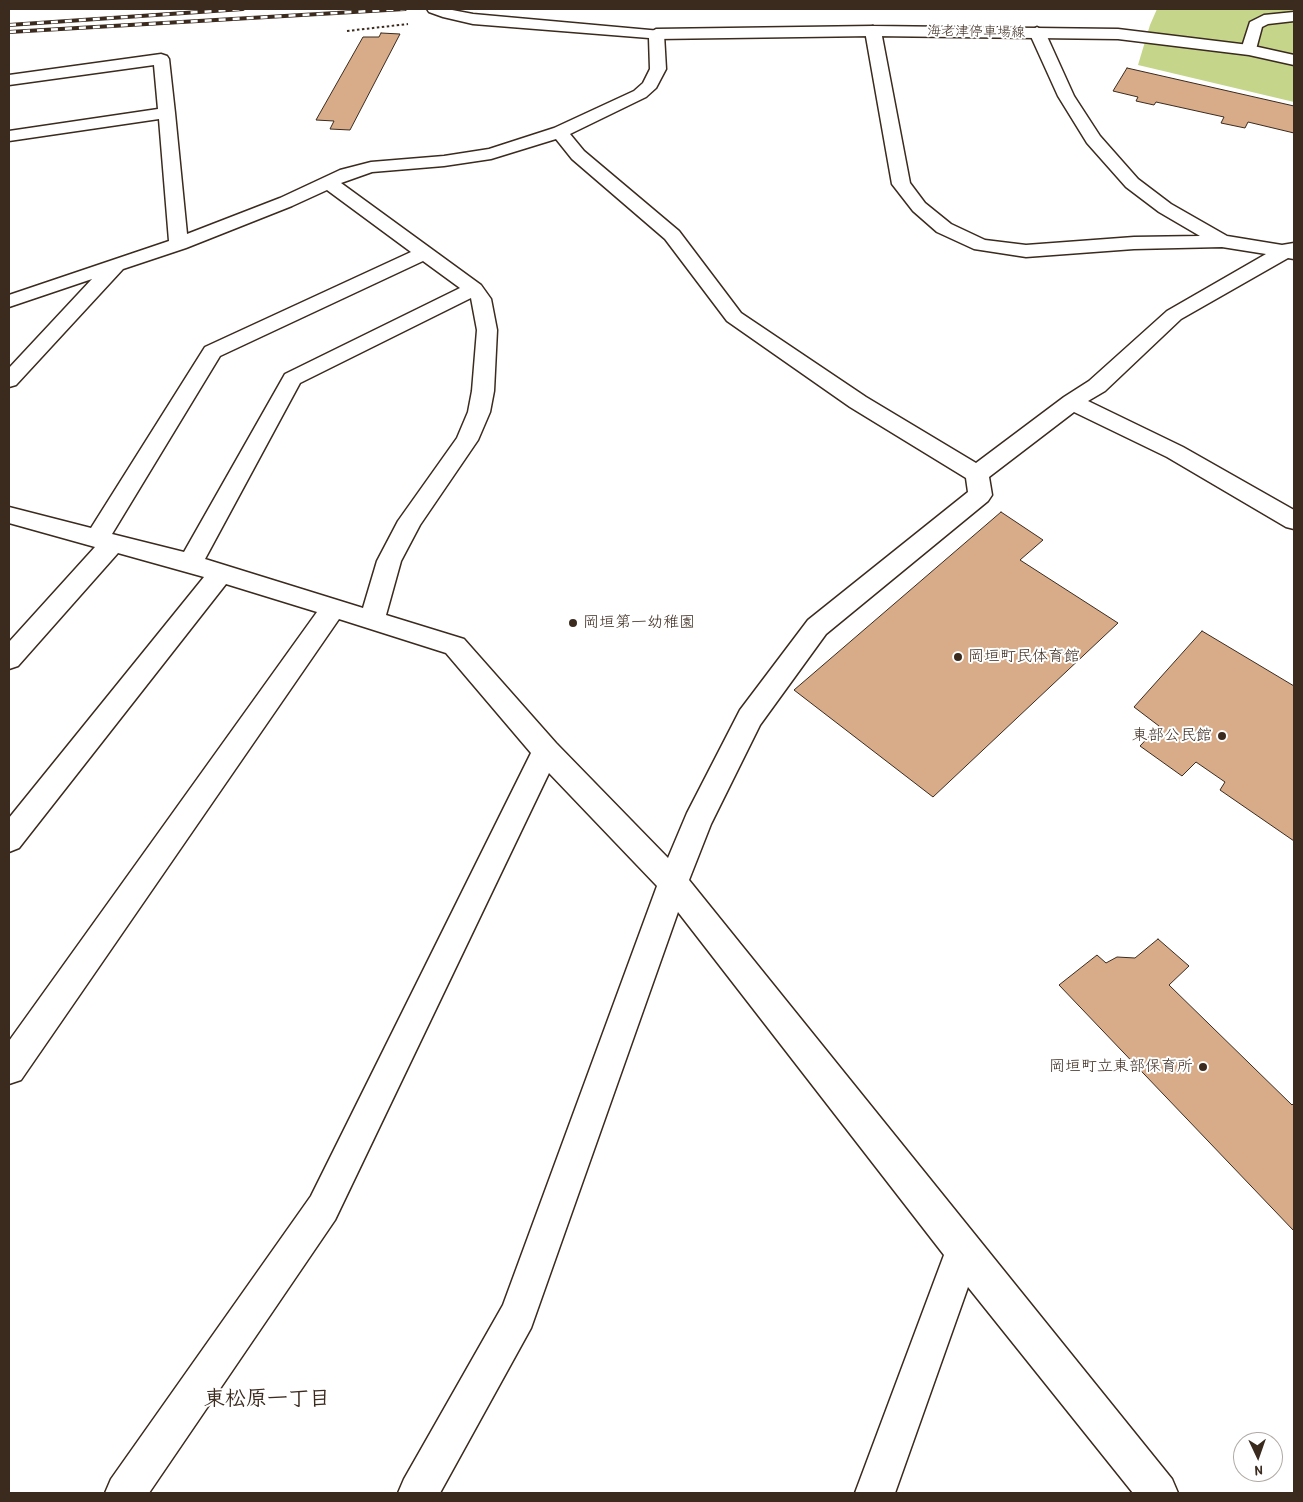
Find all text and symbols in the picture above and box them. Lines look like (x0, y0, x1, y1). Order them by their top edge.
street label: 海老津停車場線 (927, 23, 1025, 41)
place label: 岡垣第一幼稚園 (583, 613, 695, 633)
marker: 岡垣第一幼稚園 (567, 617, 579, 629)
place label: 岡垣町民体育館 (968, 647, 1080, 667)
marker: 岡垣町民体育館 (952, 651, 964, 663)
place label: 東部公民館 (1132, 726, 1212, 746)
marker: 東部公民館 (1216, 730, 1228, 742)
place label: 岡垣町立東部保育所 (1049, 1057, 1193, 1077)
marker: 岡垣町立東部保育所 (1197, 1061, 1209, 1073)
district label: 東松原一丁目 (204, 1386, 330, 1412)
north arrow (1233, 1432, 1283, 1482)
text: N (1255, 1462, 1263, 1481)

